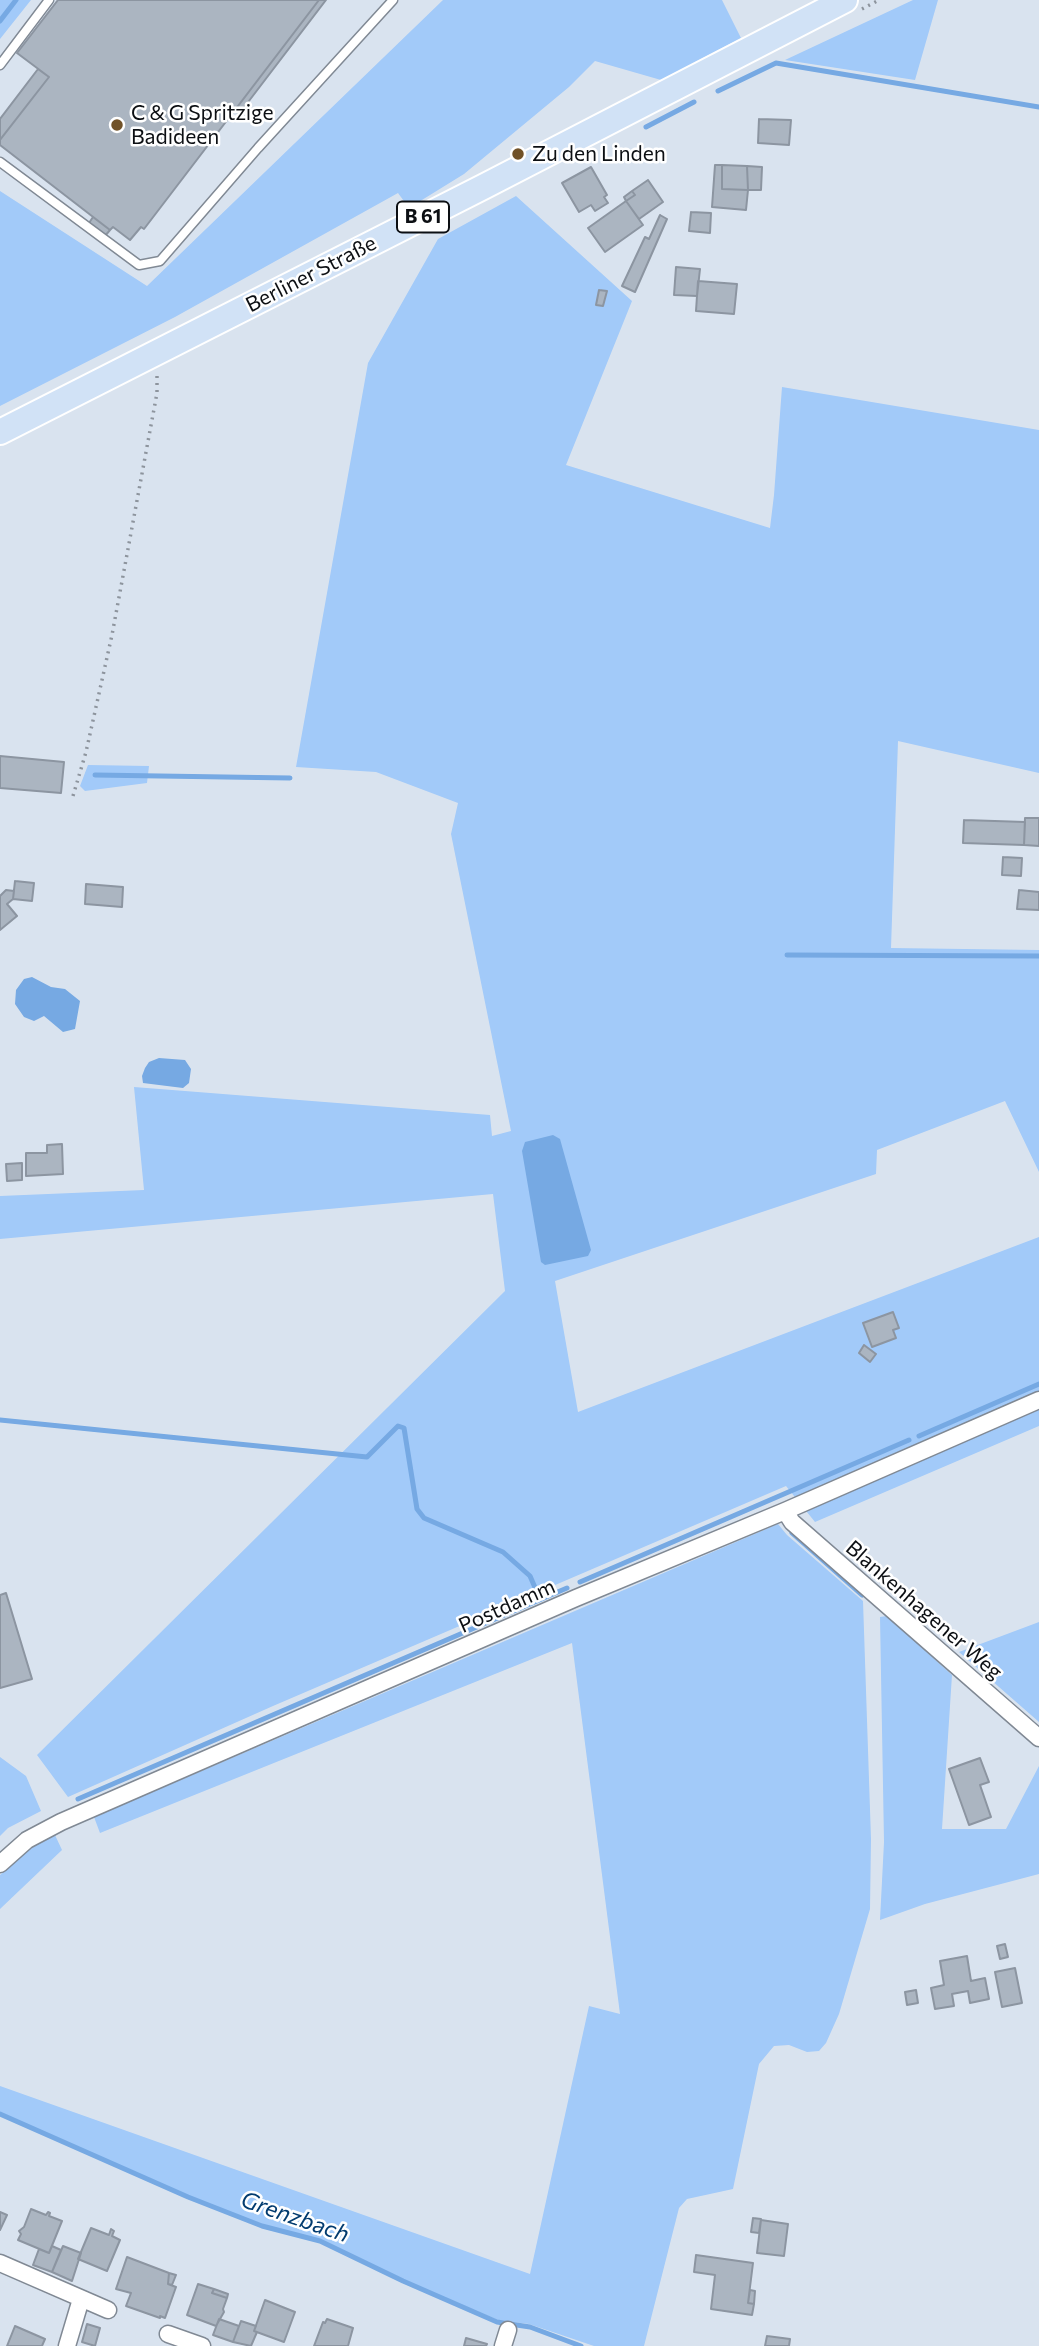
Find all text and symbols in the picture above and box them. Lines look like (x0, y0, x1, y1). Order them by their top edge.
place label: C & G Spritzige Badideen (131, 100, 273, 150)
marker: C & G Spritzige Badideen (109, 117, 125, 133)
place label: Zu den Linden (532, 141, 666, 167)
marker: Zu den Linden (510, 146, 526, 162)
road number: B 61 (397, 202, 449, 232)
street label: Berliner Straße (242, 230, 380, 318)
street label: Blankenhagener Weg (841, 1535, 1007, 1685)
street label: Postdamm (455, 1574, 559, 1638)
water label: Grenzbach (237, 2186, 353, 2248)

